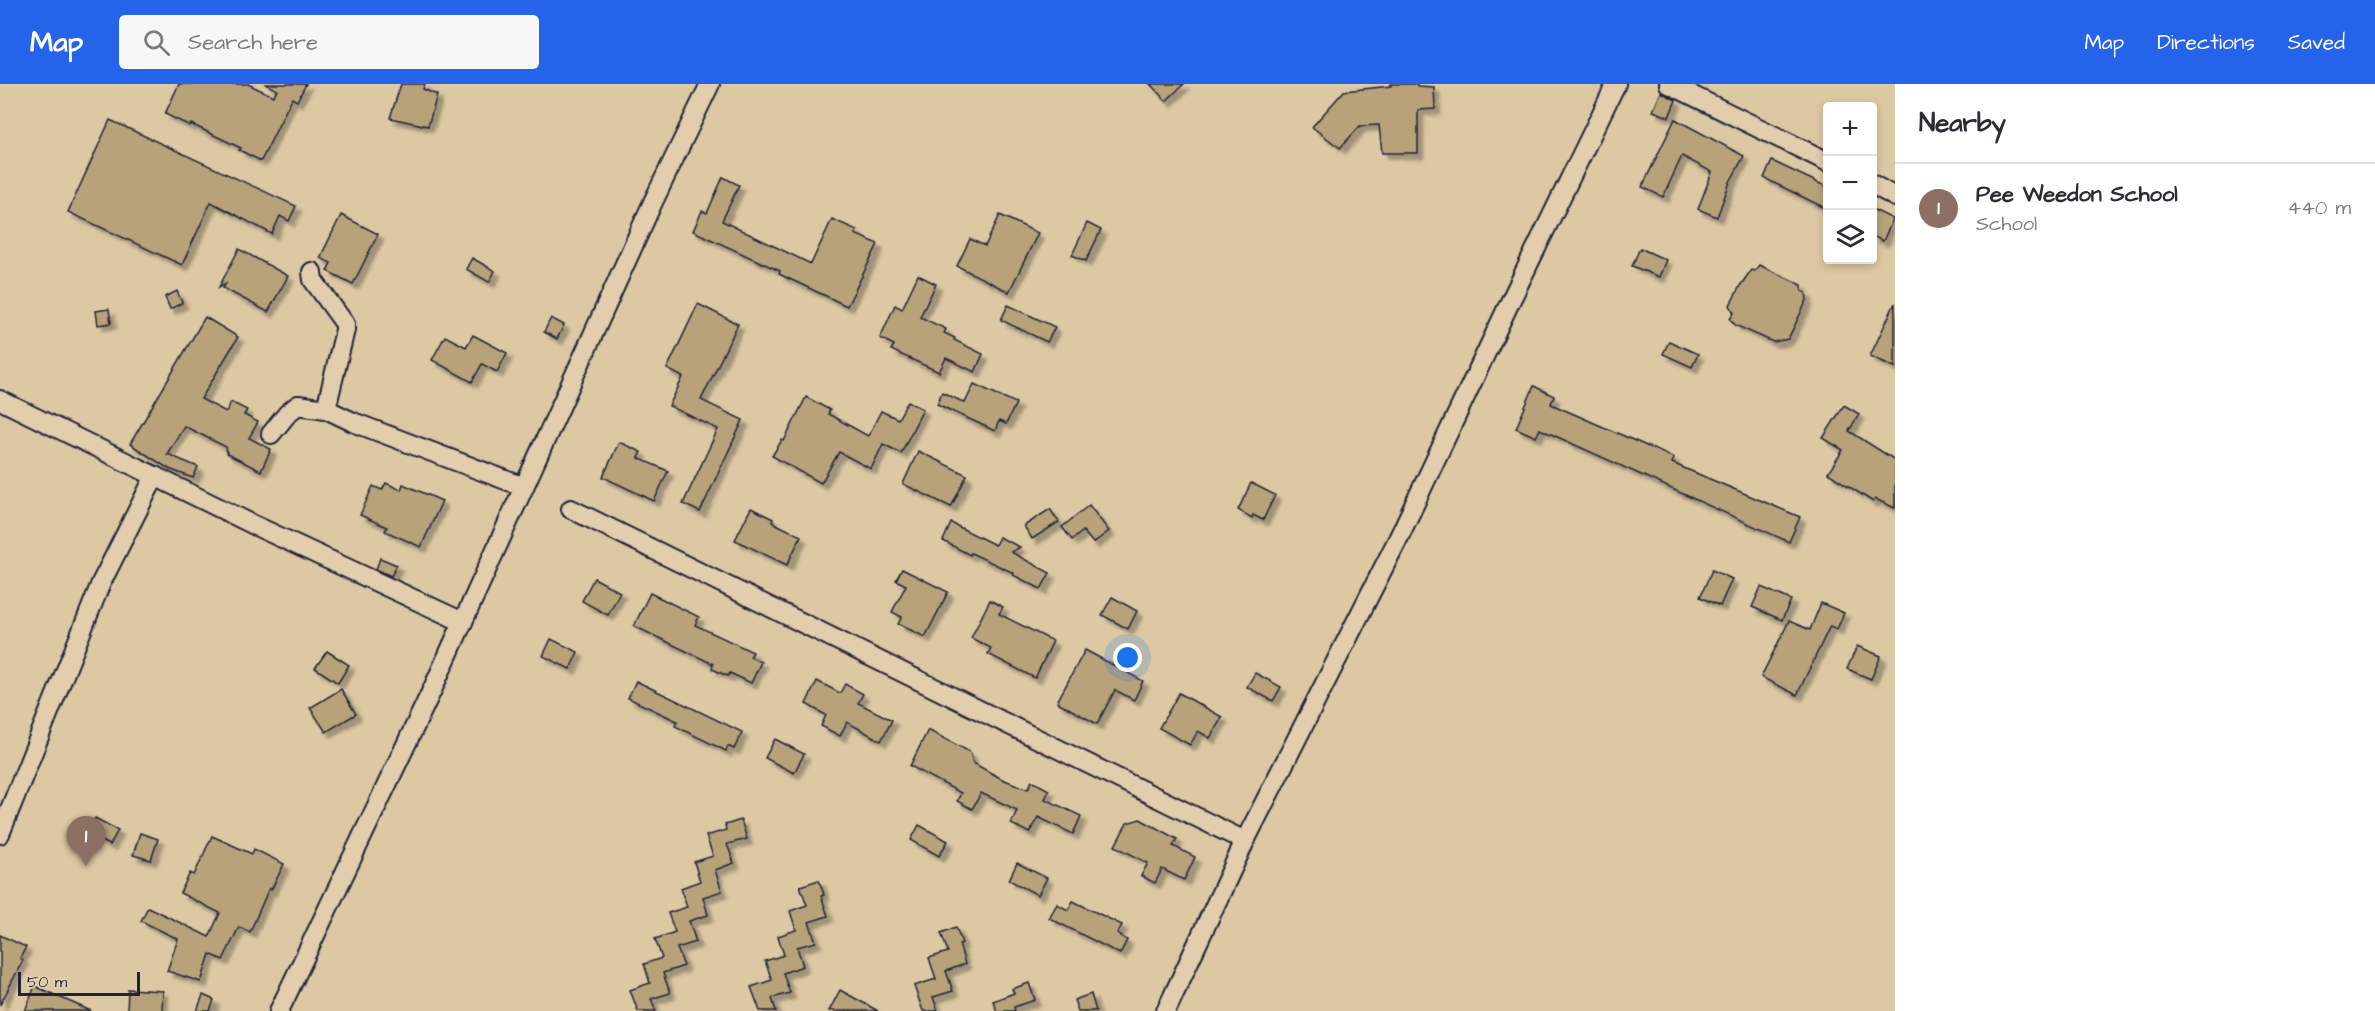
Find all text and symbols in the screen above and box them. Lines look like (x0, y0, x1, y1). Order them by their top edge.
search box (119, 15, 539, 69)
text: Map (30, 23, 83, 62)
icon: search (140, 26, 173, 59)
text: Search here (188, 27, 318, 58)
text: Map (2084, 28, 2124, 57)
text: Directions (2157, 28, 2255, 57)
text: Saved (2288, 28, 2345, 57)
map controls (1823, 102, 1877, 264)
button: + (1823, 102, 1877, 156)
text: Nearby (1919, 105, 2006, 141)
button: − (1823, 156, 1877, 210)
text: Pee Weedon School (1976, 179, 2178, 210)
text: 1 (1937, 194, 1940, 222)
text: 440 m (2288, 194, 2351, 222)
button: layers (1823, 210, 1877, 264)
text: School (1976, 210, 2037, 238)
your location (1113, 643, 1142, 672)
pin: 1 (66, 816, 106, 866)
scale bar (18, 969, 140, 996)
text: 50 m (27, 971, 67, 993)

